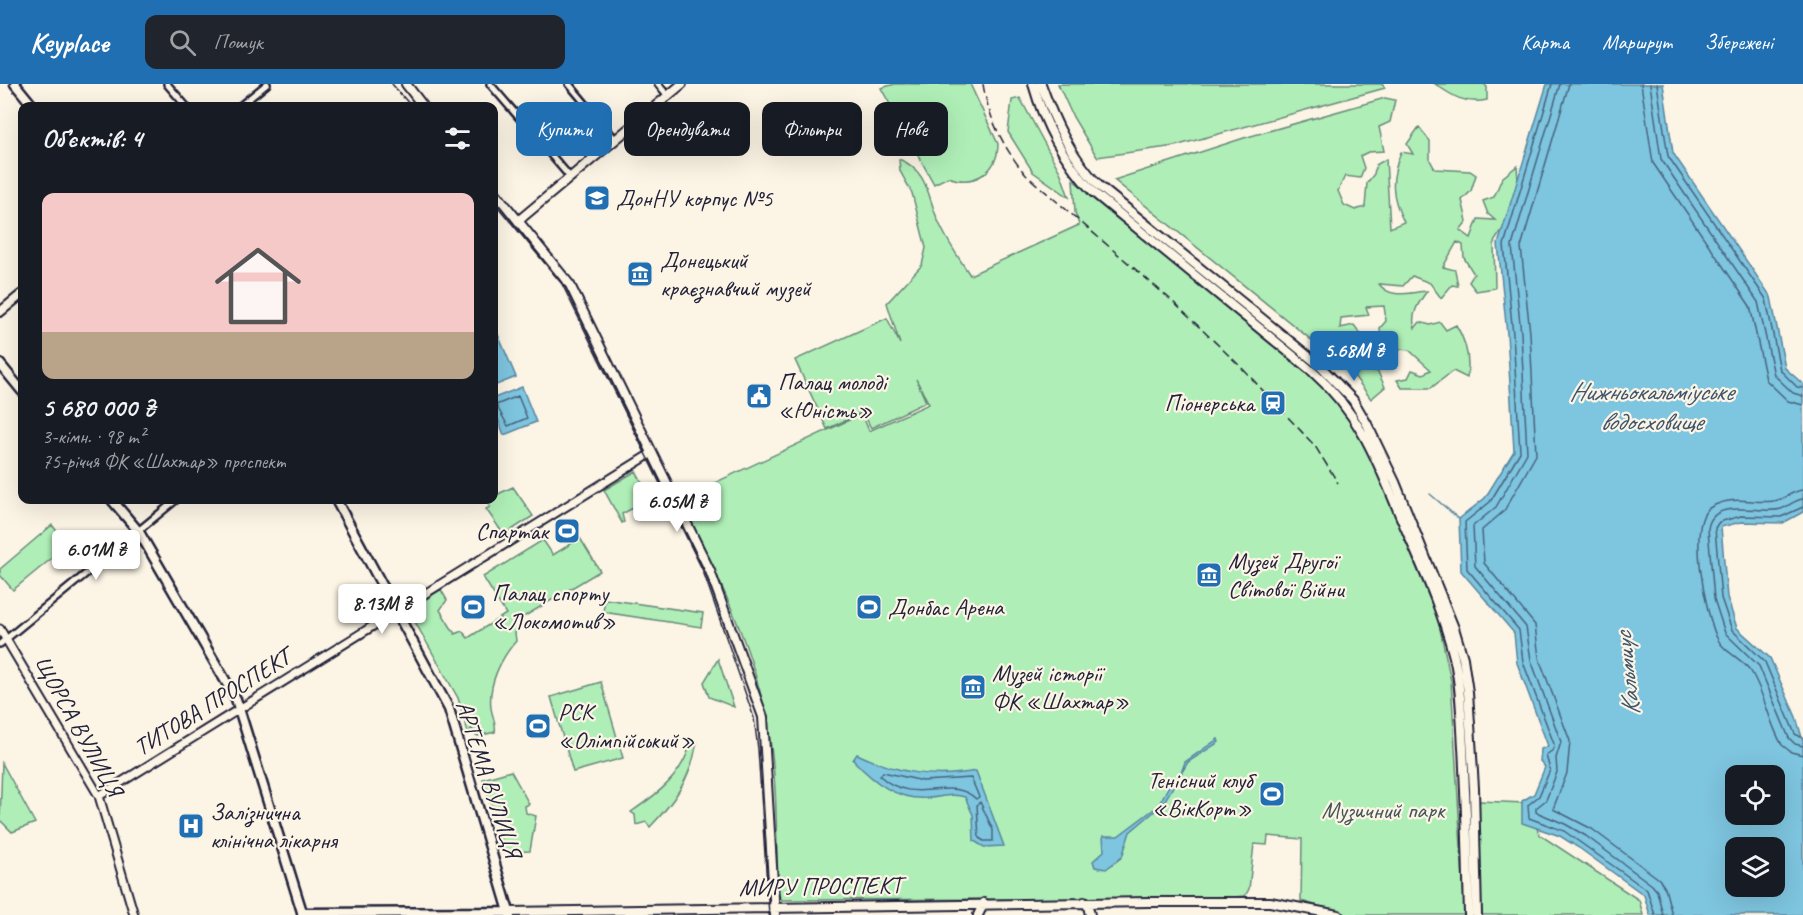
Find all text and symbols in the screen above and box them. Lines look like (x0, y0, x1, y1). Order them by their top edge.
search box (145, 15, 565, 69)
text: Keyplace (30, 25, 109, 60)
icon: search (166, 26, 199, 59)
text: Пошук (214, 28, 263, 56)
text: Карта (1521, 29, 1569, 55)
text: Маршрут (1602, 29, 1672, 55)
text: Збережені (1705, 29, 1773, 55)
chip: Купити (516, 102, 612, 156)
chip: Орендувати (624, 102, 750, 156)
chip: Фільтри (762, 102, 862, 156)
chip: Нове (874, 102, 948, 156)
text: Об’єктів: 4 (42, 122, 142, 155)
icon: filters (441, 122, 474, 155)
school or university icon: ДонНУ корпус №5 (582, 183, 612, 213)
place label: ДонНУ корпус №5 (616, 183, 774, 213)
icon: home (204, 232, 312, 340)
place label: Донецький краєзнавчий музей (660, 245, 813, 304)
museum icon: Донецький краєзнавчий музей (625, 259, 655, 289)
pin: 5.68M ₴ (1299, 331, 1409, 382)
text: 5.68M ₴ (1324, 338, 1384, 363)
place label: Палац молоді «Юність» (778, 367, 889, 425)
water label: Нижньокальміуське водосховище (1569, 375, 1736, 438)
public building icon: Палац молоді «Юність» (744, 381, 774, 411)
place label: Піонерська (1164, 388, 1256, 418)
station icon: Піонерська (1258, 388, 1288, 418)
text: 5 680 000 ₴ (42, 391, 155, 424)
text: 3-кімн. · 98 m² (42, 424, 145, 449)
text: 75-річчя ФК «Шахтар» проспект (42, 449, 286, 474)
pin: 6.05M ₴ (622, 482, 732, 533)
text: 6.05M ₴ (647, 489, 707, 514)
place label: Спартак (476, 516, 550, 546)
sports icon: Спартак (552, 516, 582, 546)
pin: 6.01M ₴ (41, 530, 151, 581)
text: 6.01M ₴ (66, 537, 126, 562)
place label: Музей Другої Світової Війни (1228, 546, 1346, 604)
museum icon: Музей Другої Світової Війни (1194, 560, 1224, 590)
place label: Палац спорту «Локомотив» (492, 578, 616, 636)
pin: 8.13M ₴ (327, 584, 437, 635)
text: 8.13M ₴ (352, 591, 412, 616)
sports icon: Палац спорту «Локомотив» (458, 592, 488, 622)
sports icon: Донбас Арена (854, 592, 884, 622)
place label: Донбас Арена (888, 592, 1005, 622)
water label: Кальмиус (1606, 628, 1648, 717)
street label: ТИТОВА ПРОСПЕКТ (128, 639, 301, 762)
street label: ЩОРСА ВУЛИЦЯ (28, 651, 132, 804)
place label: Музей історії ФК «Шахтар» (992, 658, 1129, 716)
museum icon: Музей історії ФК «Шахтар» (958, 672, 988, 702)
street label: АРТЕМА ВУЛИЦЯ (449, 697, 530, 864)
place label: РСК «Олімпійський» (558, 697, 695, 755)
sports icon: РСК «Олімпійський» (523, 711, 553, 741)
place label: Тенісний клуб «ВікКорт» (1147, 765, 1257, 823)
map controls (1725, 765, 1785, 897)
button: locate (1725, 765, 1785, 825)
sports icon: Тенісний клуб «ВікКорт» (1257, 779, 1287, 809)
park label: Музичний парк (1321, 795, 1447, 826)
place label: Залізнична клінічна лікарня (210, 797, 338, 855)
hospital icon: Залізнична клінічна лікарня (176, 811, 206, 841)
button: layers (1725, 837, 1785, 897)
street label: МИРУ ПРОСПЕКТ (738, 869, 908, 902)

